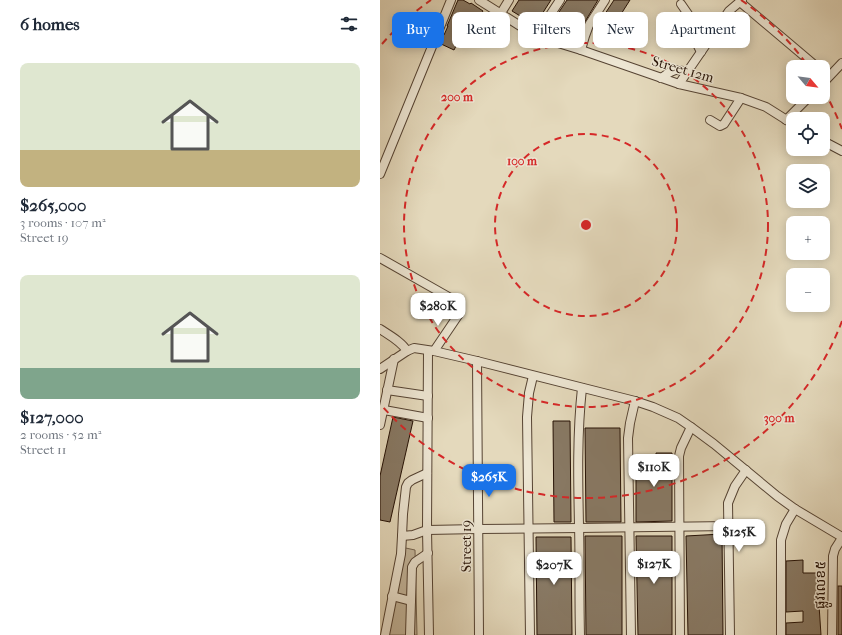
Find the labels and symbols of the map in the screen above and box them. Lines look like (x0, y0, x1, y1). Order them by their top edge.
street label: Street 12m (650, 53, 716, 87)
north arrow (786, 60, 830, 104)
text: 200 m (441, 90, 474, 104)
text: 100 m (507, 154, 538, 168)
centre of rings (579, 218, 593, 232)
pin: $280K (410, 293, 466, 327)
text: 300 m (764, 411, 795, 426)
pin: $110K (626, 454, 682, 488)
pin: $265K (461, 464, 517, 498)
pin: $125K (711, 519, 767, 553)
street label: Street 19 (458, 520, 475, 572)
pin: $127K (626, 551, 682, 585)
pin: $207K (526, 552, 582, 586)
street label: ផ្លូវលេខ៥ (812, 561, 833, 609)

